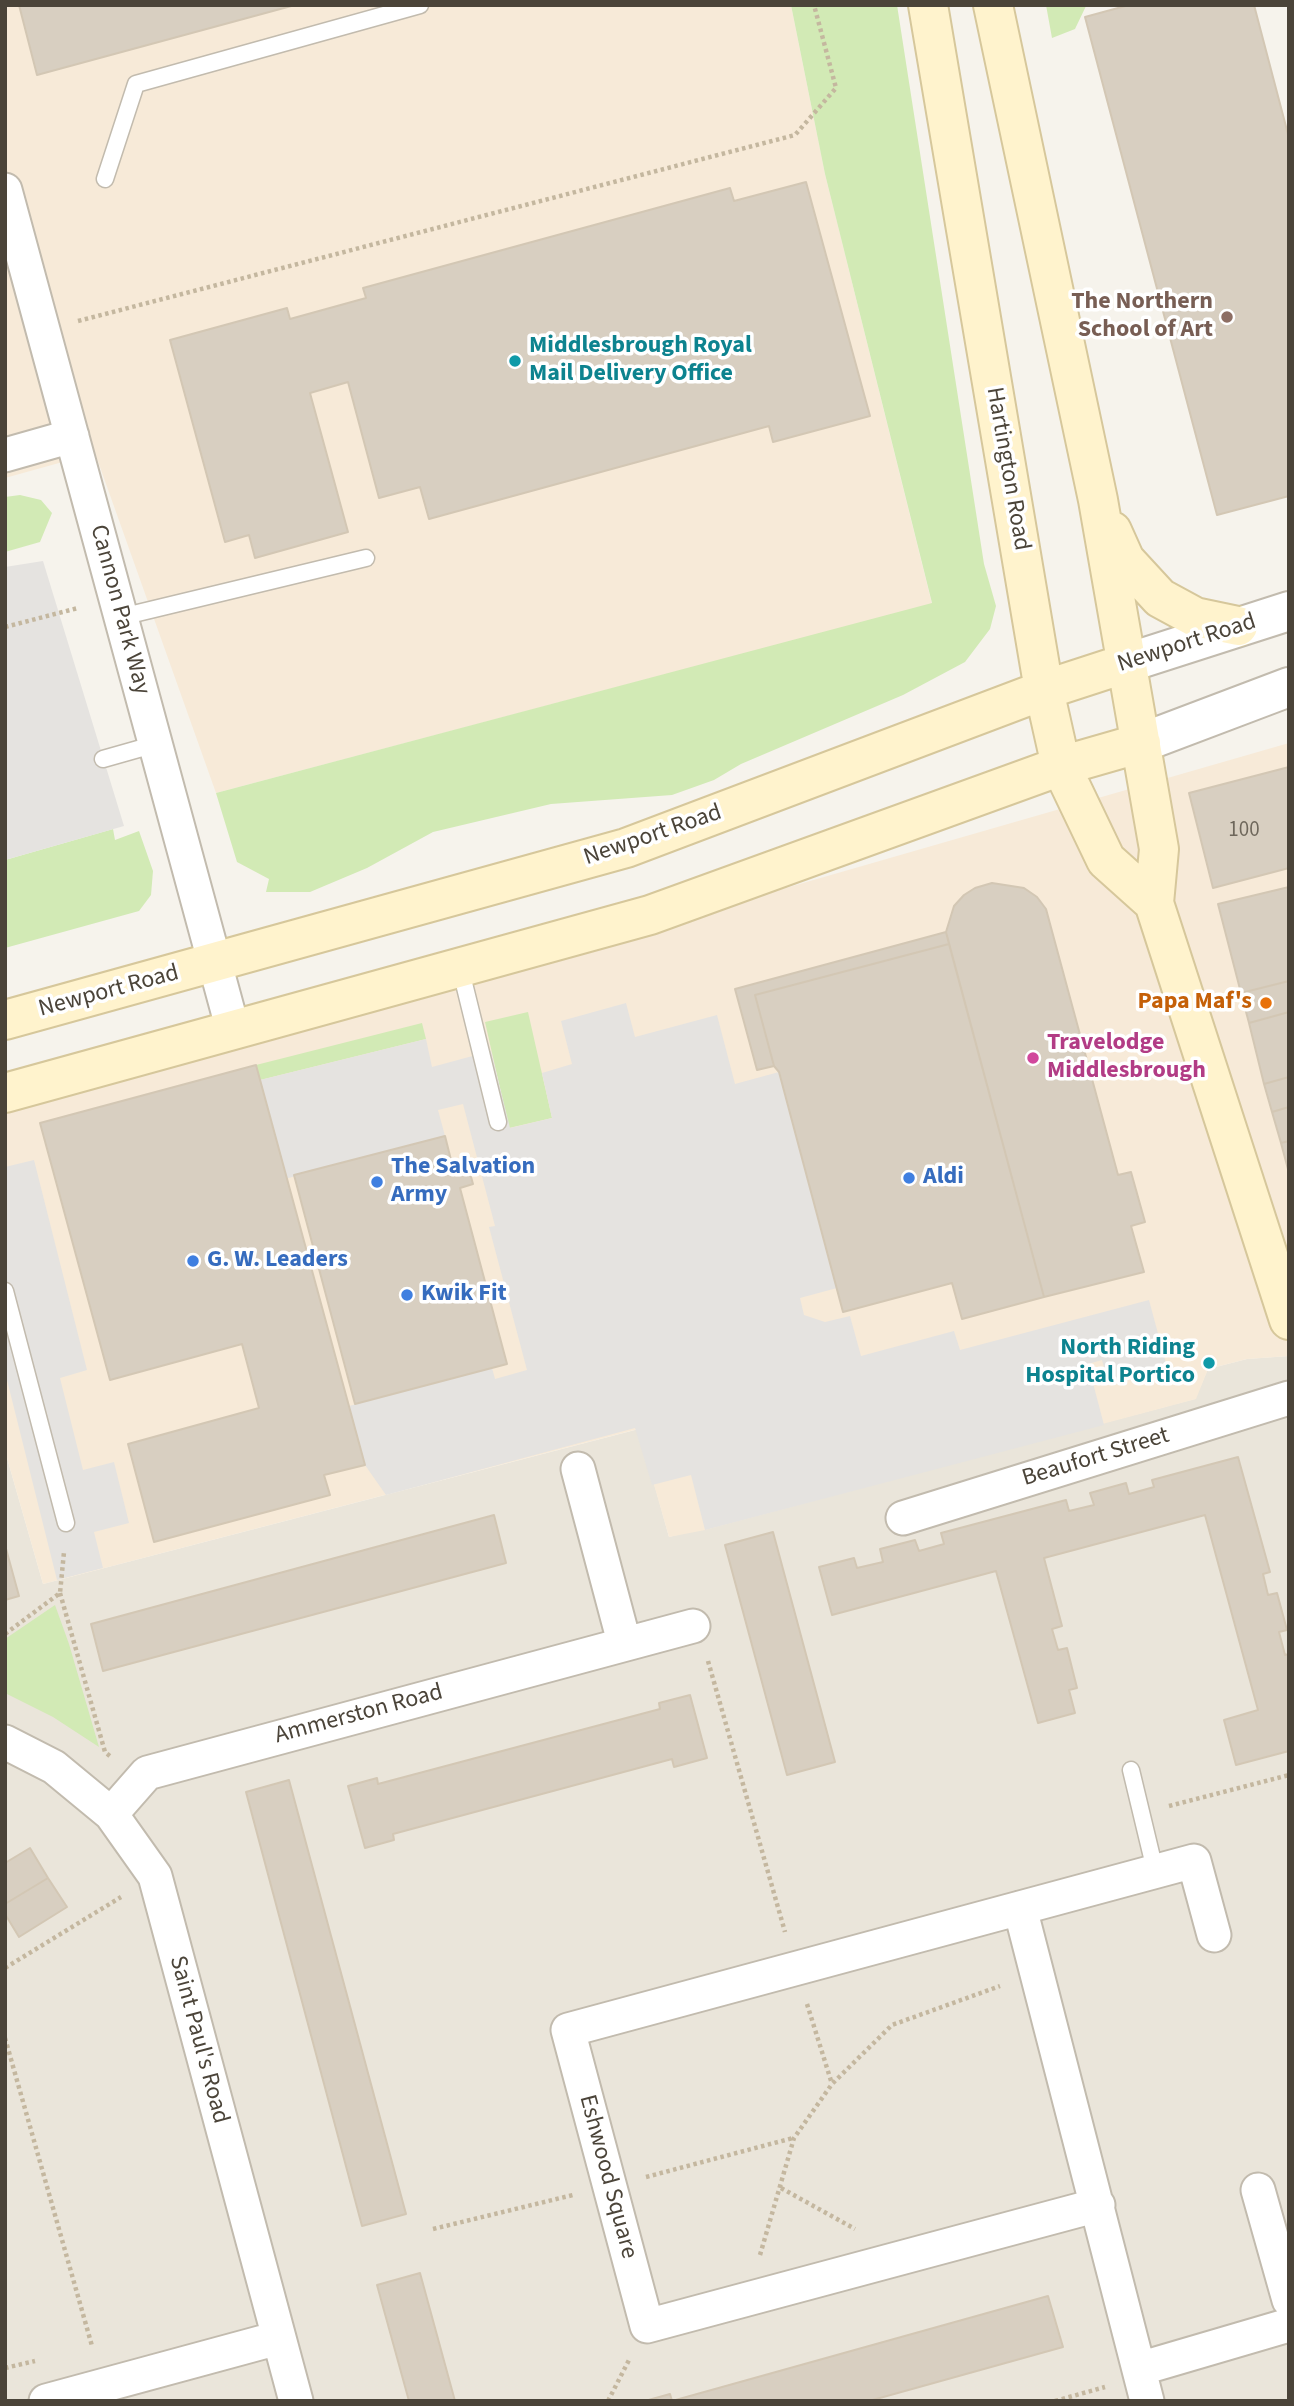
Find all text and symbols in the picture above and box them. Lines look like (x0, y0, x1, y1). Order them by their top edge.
place label: The Northern School of Art (1071, 289, 1213, 345)
marker: The Northern School of Art (1219, 309, 1235, 325)
place label: Middlesbrough Royal Mail Delivery Office (529, 333, 752, 389)
marker: Middlesbrough Royal Mail Delivery Office (507, 353, 523, 369)
street label: Hartington Road (978, 385, 1036, 553)
street label: Cannon Park Way (83, 522, 155, 698)
street label: Newport Road (1114, 608, 1260, 680)
street label: Newport Road (580, 799, 726, 873)
house number: 100 (1228, 818, 1260, 844)
street label: Newport Road (36, 959, 182, 1025)
place label: Papa Maf's (1137, 989, 1252, 1017)
marker: Papa Maf's (1258, 995, 1274, 1011)
place label: Travelodge Middlesbrough (1047, 1030, 1206, 1086)
marker: Travelodge Middlesbrough (1025, 1050, 1041, 1066)
place label: The Salvation Army (391, 1154, 535, 1210)
place label: Aldi (923, 1164, 964, 1192)
marker: Aldi (901, 1170, 917, 1186)
marker: The Salvation Army (369, 1174, 385, 1190)
place label: G. W. Leaders (207, 1247, 348, 1275)
marker: G. W. Leaders (185, 1253, 201, 1269)
place label: Kwik Fit (421, 1281, 507, 1309)
marker: Kwik Fit (399, 1287, 415, 1303)
place label: North Riding Hospital Portico (1025, 1335, 1195, 1391)
marker: North Riding Hospital Portico (1201, 1355, 1217, 1371)
street label: Beaufort Street (1019, 1422, 1173, 1494)
street label: Ammerston Road (272, 1679, 446, 1751)
street label: Saint Paul's Road (162, 1953, 234, 2127)
street label: Eshwood Square (571, 2092, 643, 2262)

